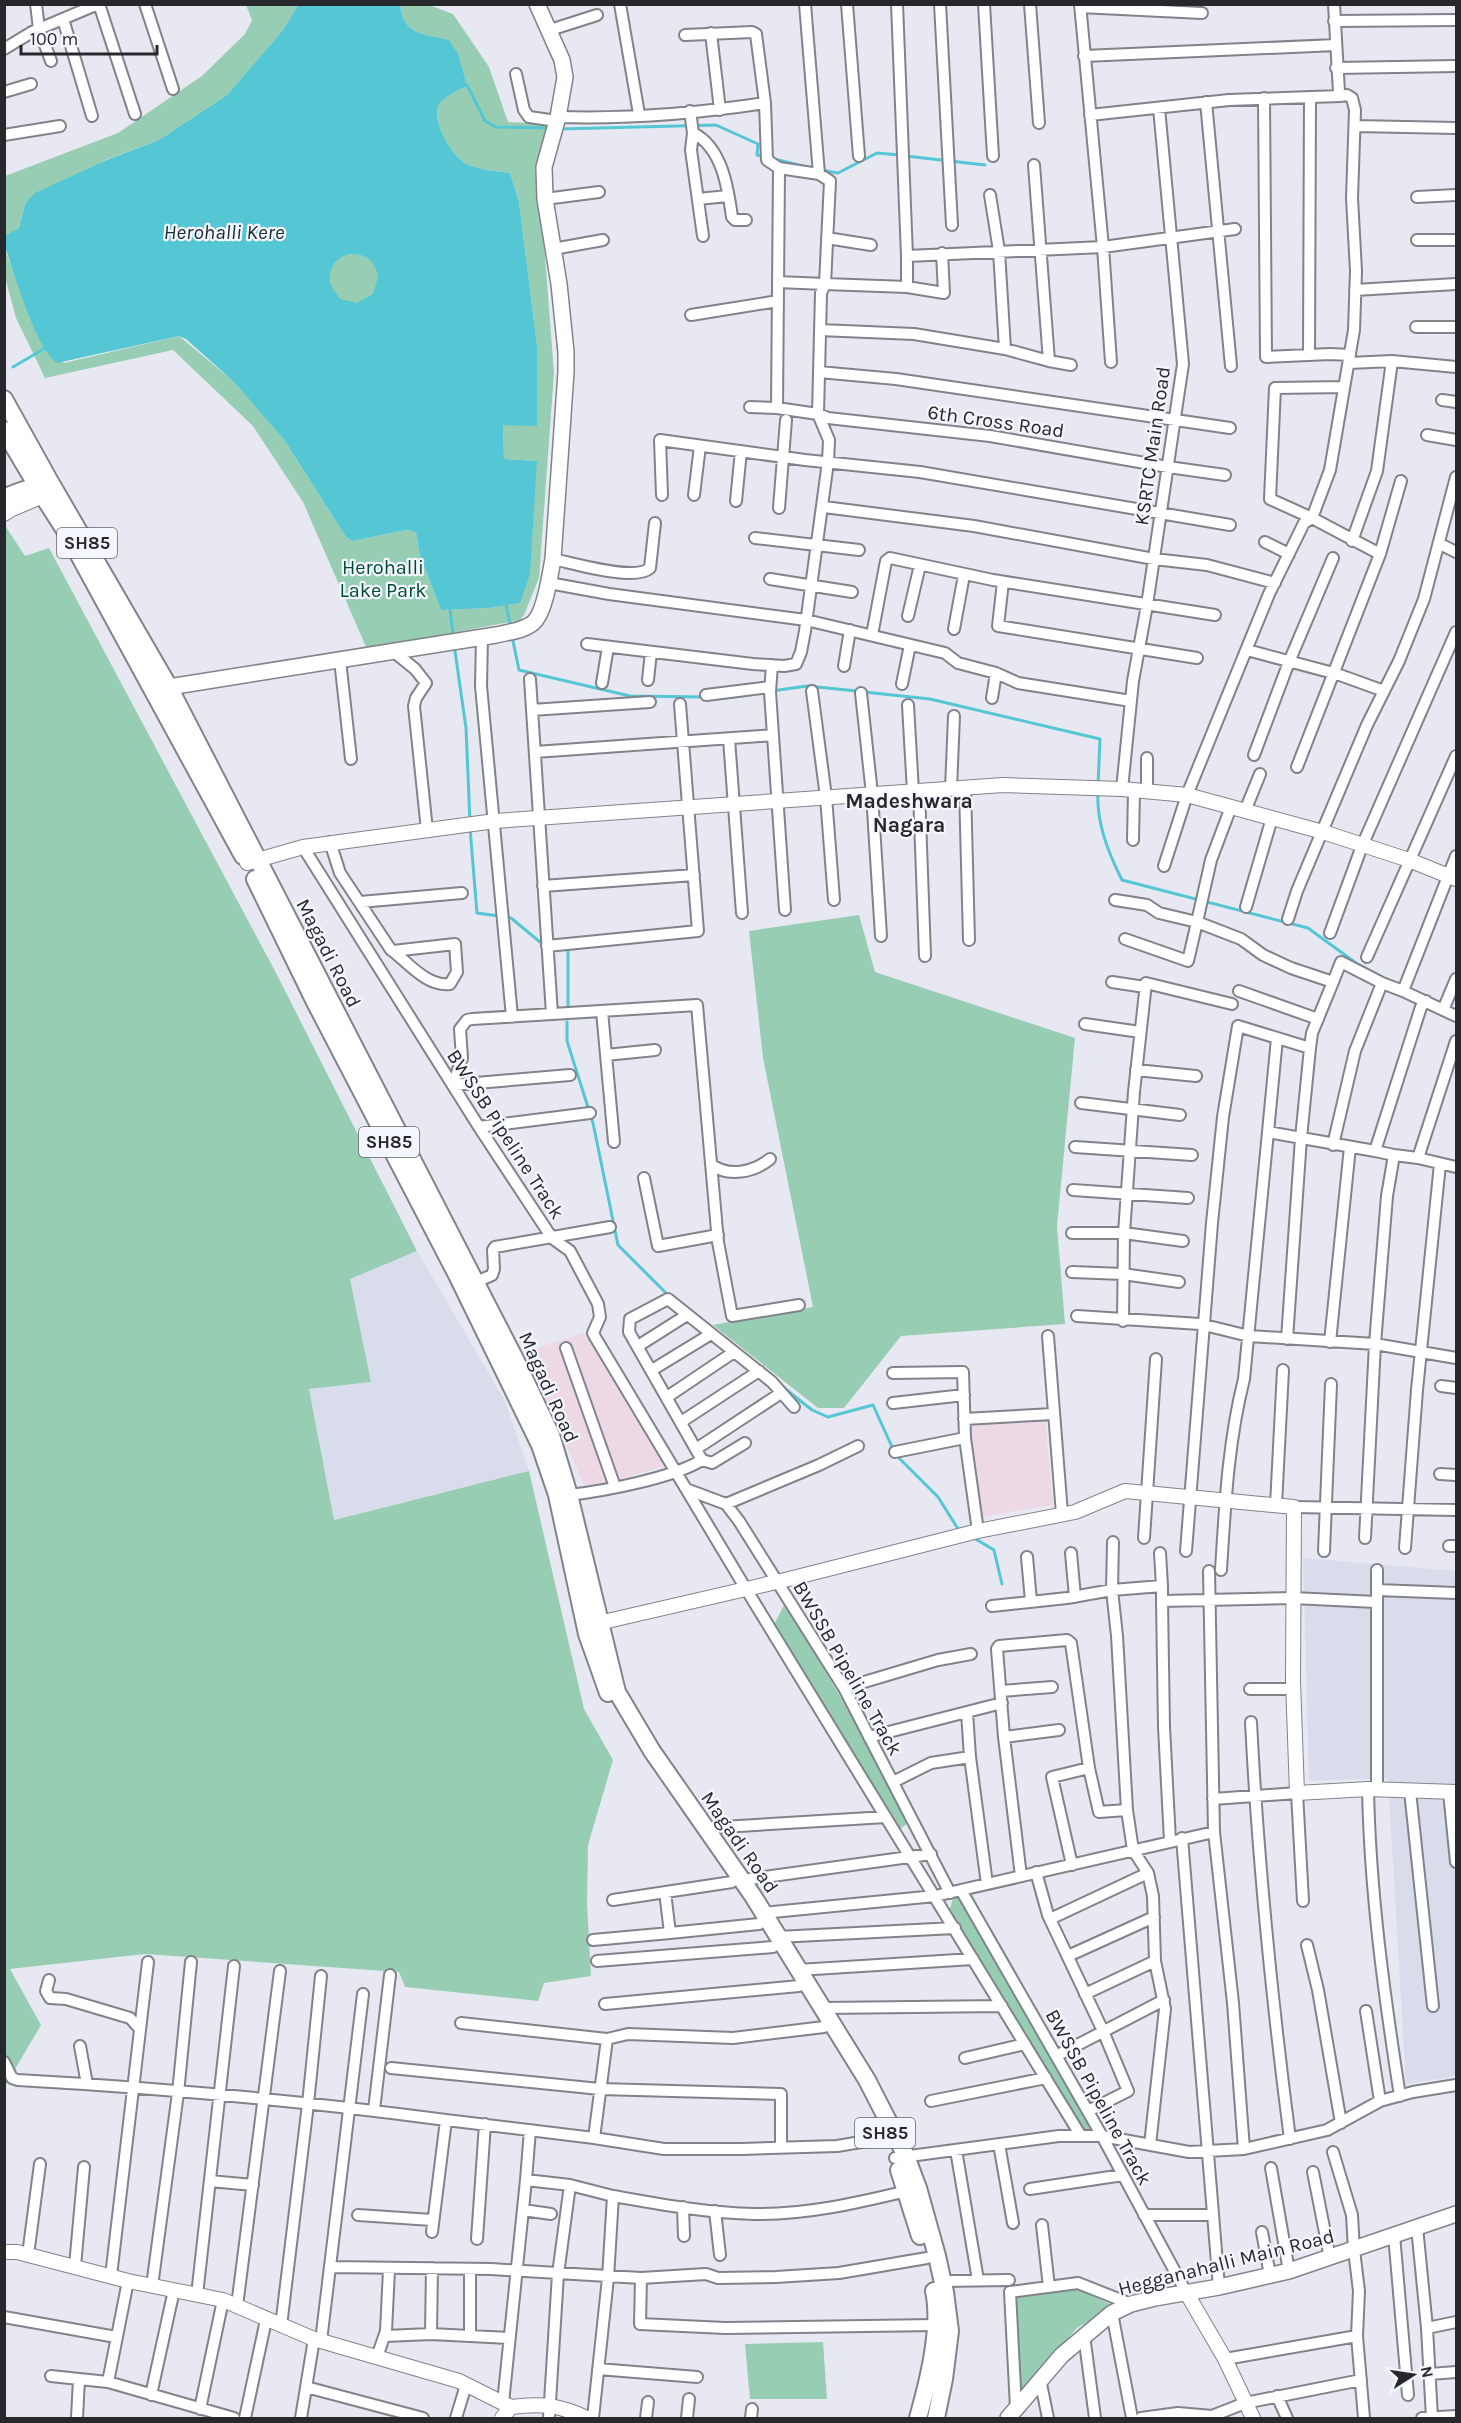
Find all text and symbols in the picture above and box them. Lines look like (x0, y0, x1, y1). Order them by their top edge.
scale bar (21, 18, 158, 56)
text: 100 m (30, 28, 78, 50)
water label: Herohalli Kere (164, 220, 285, 244)
street label: KSRTC Main Road (1130, 365, 1175, 527)
street label: 6th Cross Road (926, 401, 1066, 442)
road number: SH85 (57, 528, 117, 558)
park label: Herohalli Lake Park (339, 556, 427, 602)
district label: Madeshwara Nagara (845, 789, 973, 837)
street label: Magadi Road (291, 895, 366, 1011)
street label: BWSSB Pipeline Track (442, 1045, 569, 1223)
road number: SH85 (359, 1127, 419, 1157)
street label: Magadi Road (514, 1328, 583, 1446)
street label: BWSSB Pipeline Track (788, 1577, 907, 1760)
street label: Magadi Road (696, 1787, 783, 1898)
street label: BWSSB Pipeline Track (1041, 2005, 1157, 2189)
road number: SH85 (855, 2118, 915, 2148)
street label: Hegganahalli Main Road (1116, 2224, 1337, 2301)
north arrow (1383, 2345, 1443, 2405)
text: N (1417, 2364, 1438, 2380)

